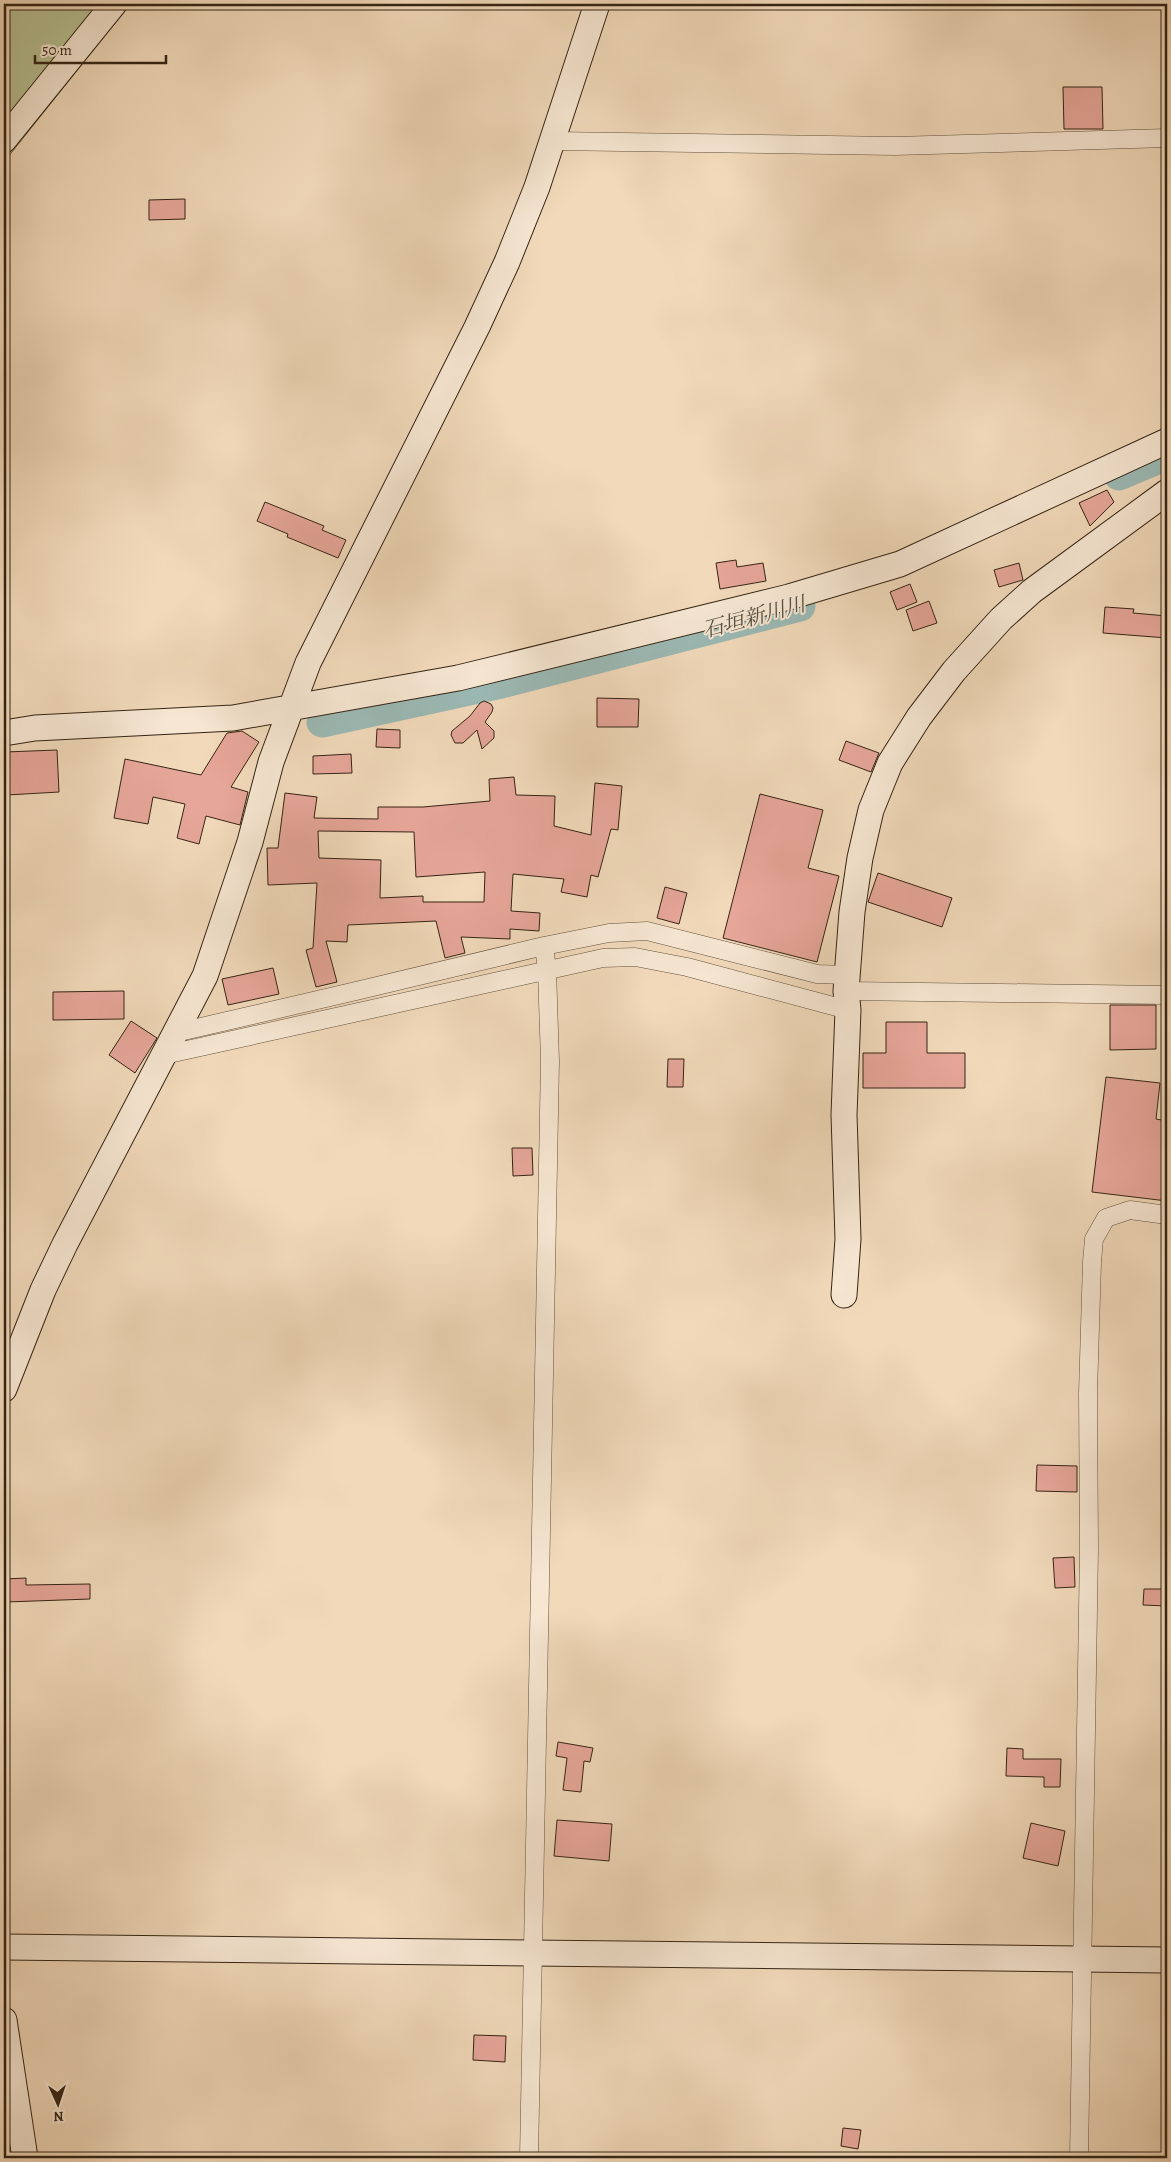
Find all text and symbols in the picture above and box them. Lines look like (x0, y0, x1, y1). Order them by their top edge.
scale bar (35, 32, 166, 64)
text: 50 m (42, 40, 72, 60)
water label: 石垣新川川 (700, 589, 810, 644)
north arrow (32, 2080, 82, 2130)
text: N (53, 2107, 64, 2126)

